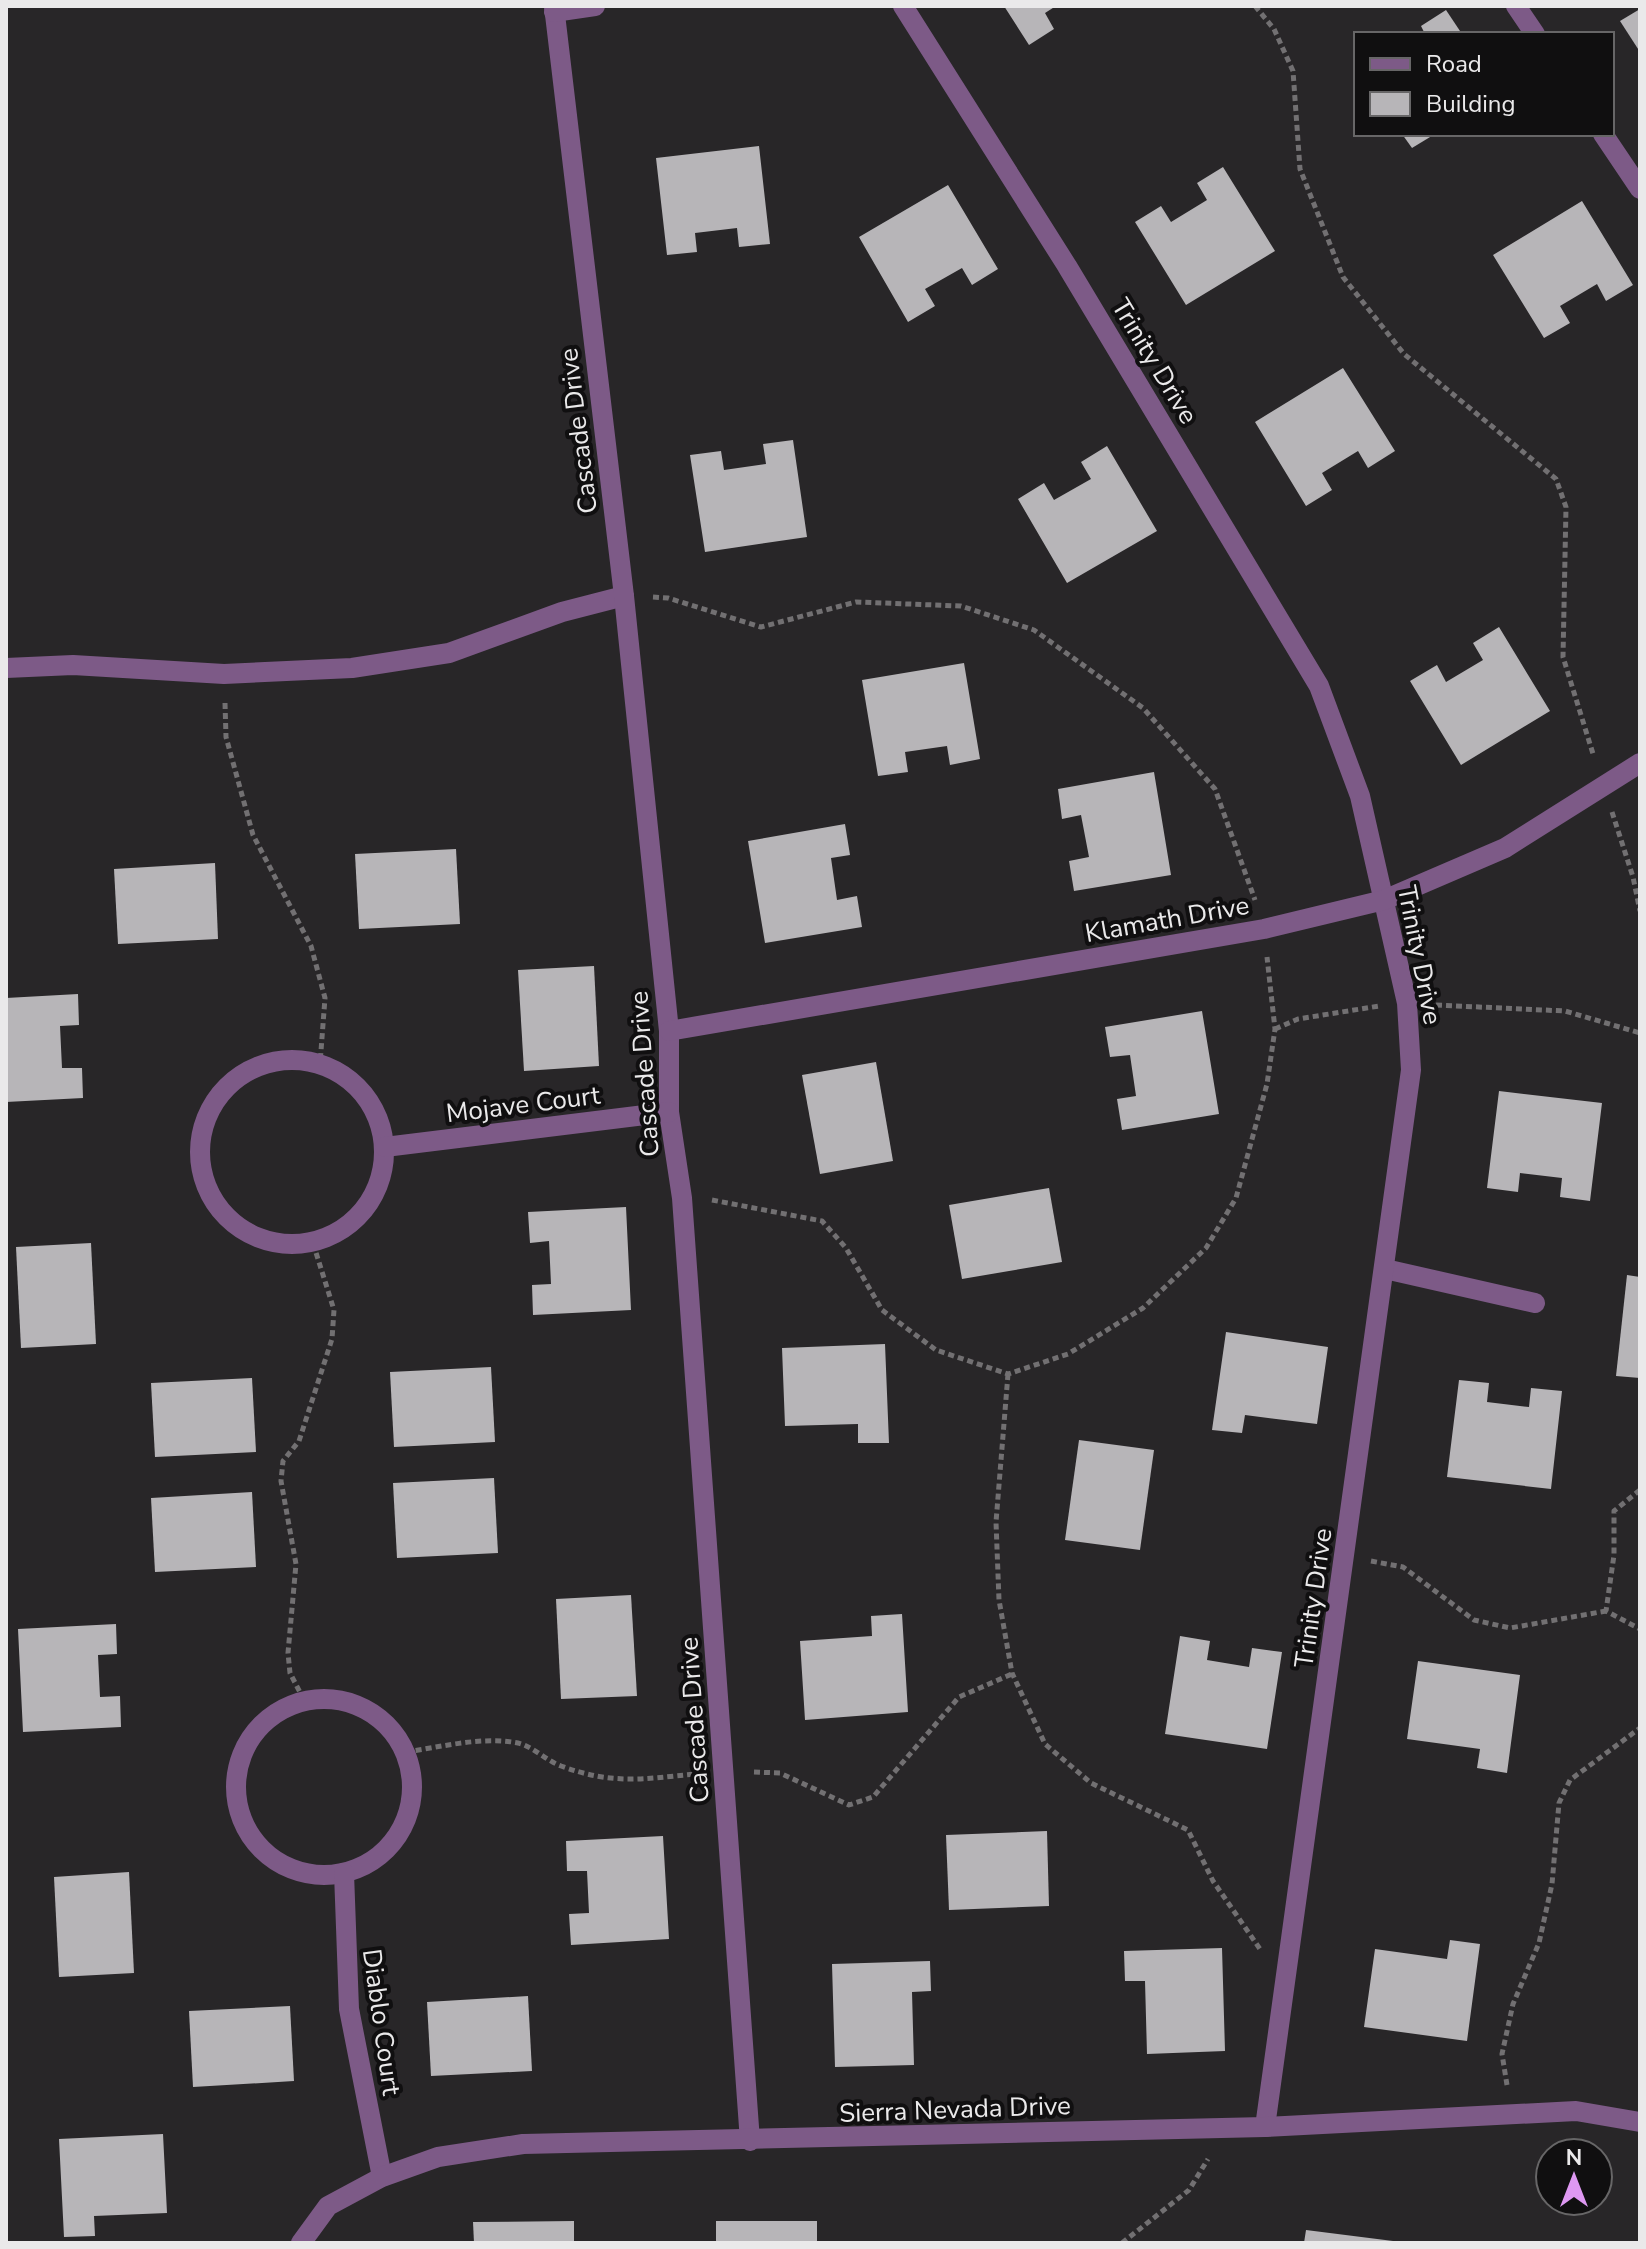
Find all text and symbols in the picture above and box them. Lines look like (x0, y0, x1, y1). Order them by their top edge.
legend (1354, 32, 1614, 136)
text: Road (1426, 48, 1482, 80)
text: Building (1426, 88, 1516, 120)
street label: Trinity Drive (1103, 292, 1206, 431)
street label: Cascade Drive (551, 346, 606, 516)
street label: Trinity Drive (1389, 883, 1450, 1028)
street label: Klamath Drive (1082, 888, 1252, 951)
street label: Cascade Drive (621, 990, 668, 1158)
street label: Mojave Court (444, 1078, 603, 1131)
street label: Trinity Drive (1286, 1526, 1341, 1670)
street label: Cascade Drive (671, 1636, 718, 1804)
street label: Diablo Court (354, 1947, 409, 2099)
street label: Sierra Nevada Drive (839, 2088, 1072, 2131)
north arrow (1534, 2137, 1614, 2217)
text: N (1566, 2143, 1582, 2173)

